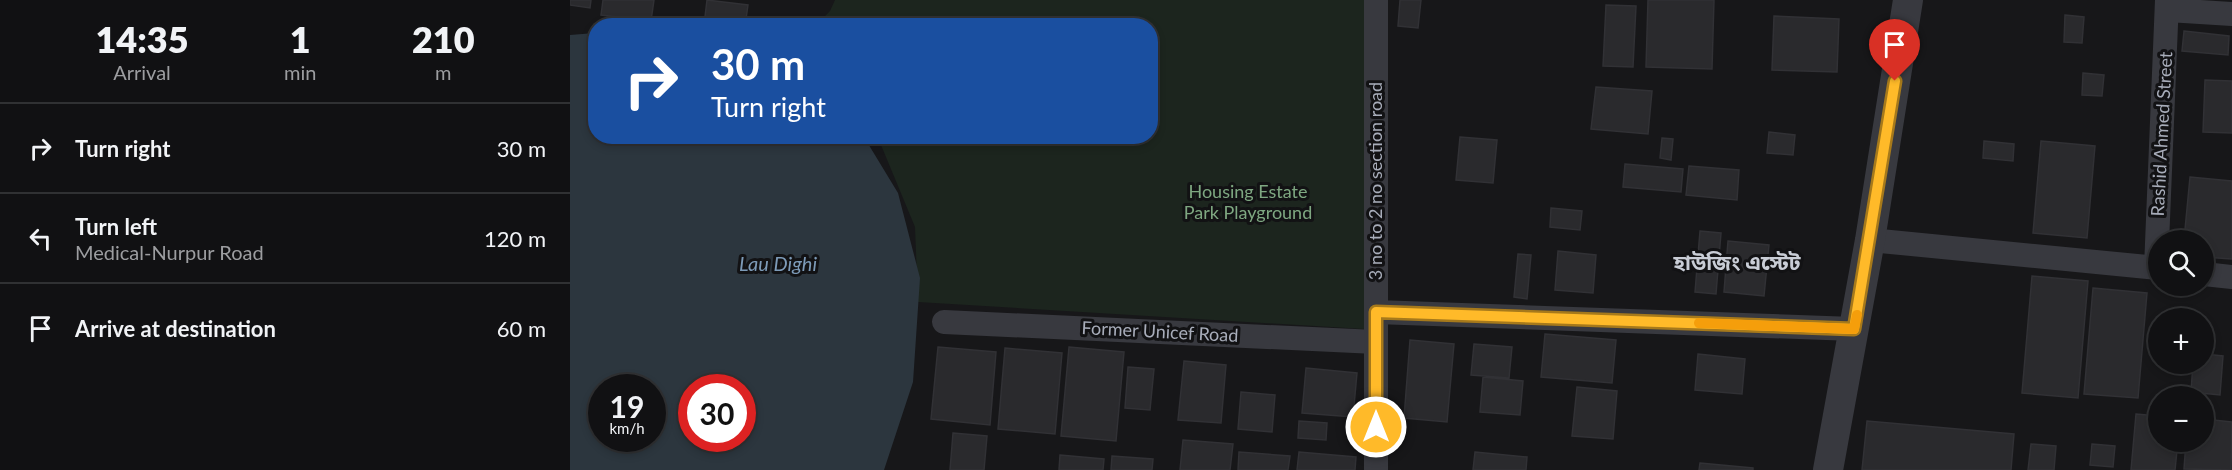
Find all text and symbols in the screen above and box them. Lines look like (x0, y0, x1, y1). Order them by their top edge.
text: 14:35 (95, 17, 189, 61)
text: 1 (290, 17, 311, 61)
text: 210 (412, 17, 475, 61)
pin (1869, 19, 1920, 81)
icon: arrive (1878, 28, 1911, 61)
text: 30 m (711, 39, 805, 89)
icon: right (612, 42, 690, 120)
street label: Rashid Ahmed Street (2146, 50, 2176, 217)
text: Arrival (113, 60, 171, 84)
text: min (284, 60, 316, 84)
text: m (435, 60, 451, 84)
street label: 3 no to 2 no section road (1364, 82, 1386, 280)
text: Turn right (711, 90, 826, 123)
icon: right (24, 132, 57, 165)
text: Turn right (75, 135, 170, 162)
text: 30 m (497, 135, 546, 162)
park label: Housing Estate Park Playground (1184, 180, 1312, 223)
text: Turn left (75, 213, 157, 240)
icon: left (24, 222, 57, 255)
text: 120 m (484, 225, 546, 252)
map controls (2148, 230, 2214, 452)
button: search (2148, 230, 2214, 296)
text: Medical-Nurpur Road (75, 240, 264, 264)
district label: হাউজিং এস্টেট (1673, 249, 1801, 274)
water label: Lau Dighi (739, 251, 817, 275)
button: + (2148, 308, 2214, 374)
icon: arrive (24, 312, 57, 345)
text: Arrive at destination (75, 315, 276, 342)
text: 60 m (497, 315, 546, 342)
street label: Former Unicef Road (1081, 316, 1239, 346)
speed limit sign: 30 (678, 374, 756, 452)
button: − (2148, 386, 2214, 452)
text: 19 (610, 388, 644, 424)
position arrow (1344, 395, 1408, 459)
text: km/h (609, 419, 645, 437)

